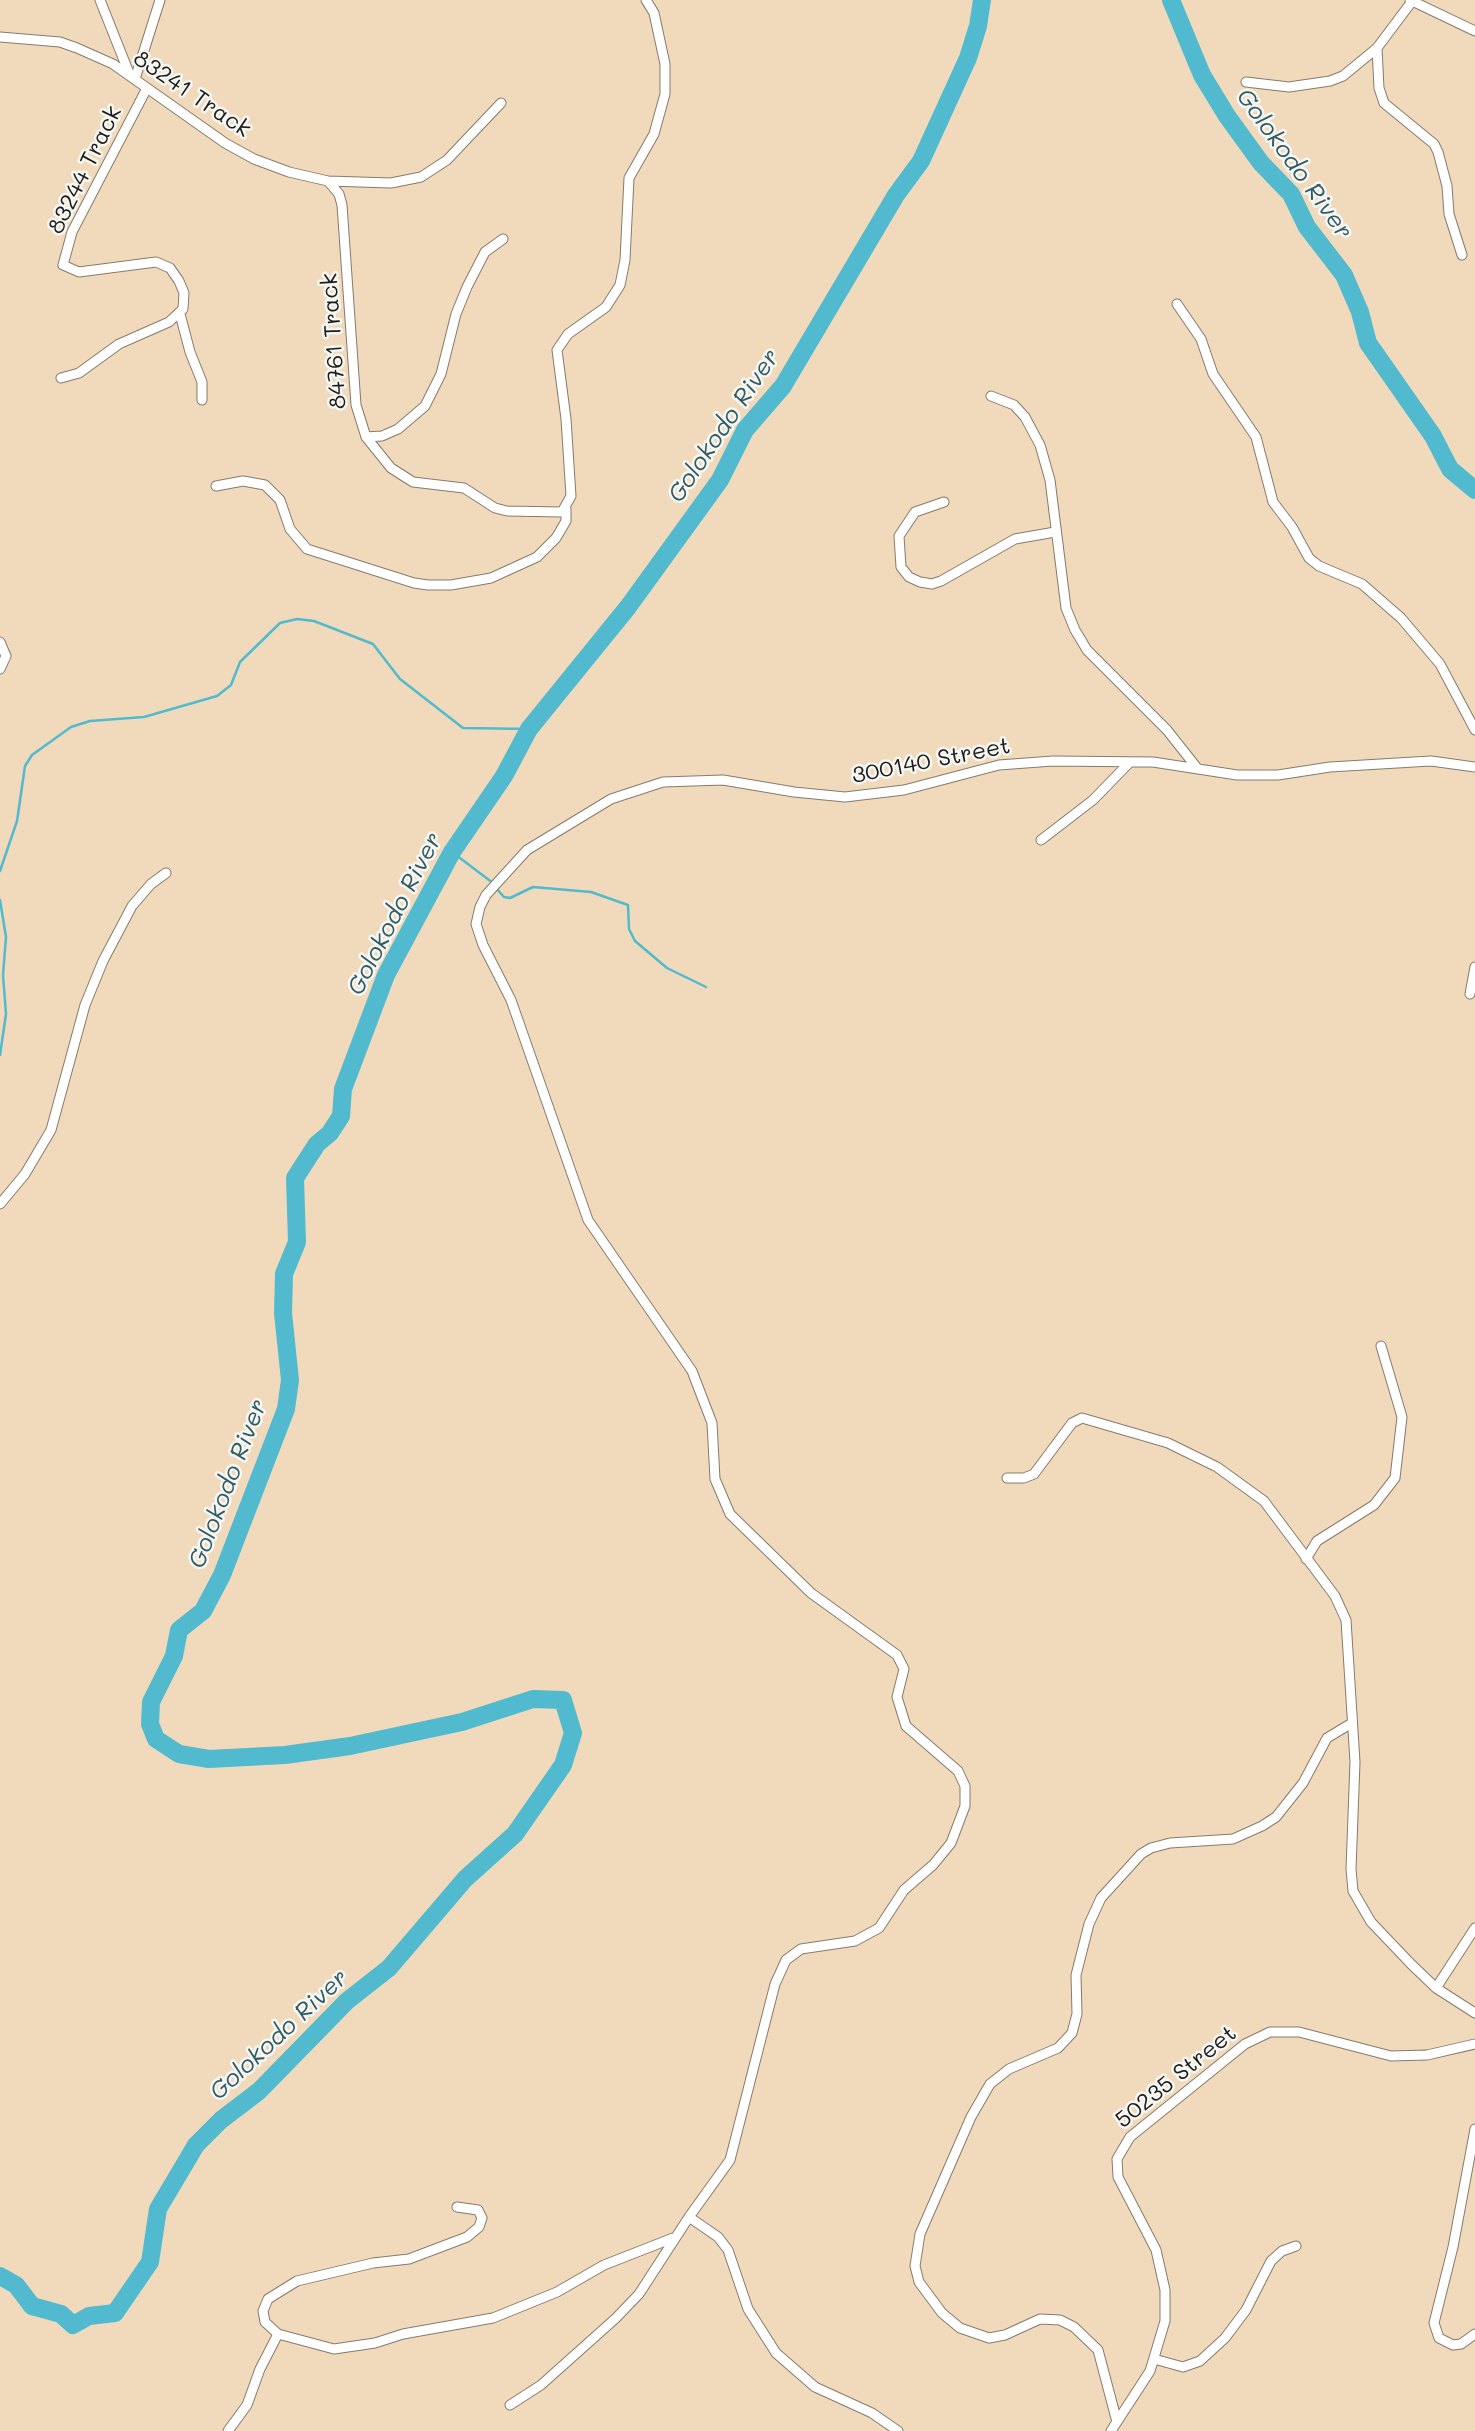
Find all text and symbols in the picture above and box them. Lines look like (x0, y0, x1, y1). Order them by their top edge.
street label: 83241 Track (128, 45, 256, 143)
water label: Golokodo River (1230, 83, 1358, 245)
street label: 83244 Track (42, 101, 128, 239)
street label: 84761 Track (315, 272, 353, 410)
water label: Golokodo River (662, 344, 786, 508)
street label: 300140 Street (850, 732, 1012, 790)
water label: Golokodo River (342, 828, 448, 1000)
water label: Golokodo River (183, 1395, 273, 1573)
water label: Golokodo River (204, 1964, 354, 2106)
street label: 50235 Street (1110, 2020, 1242, 2134)

